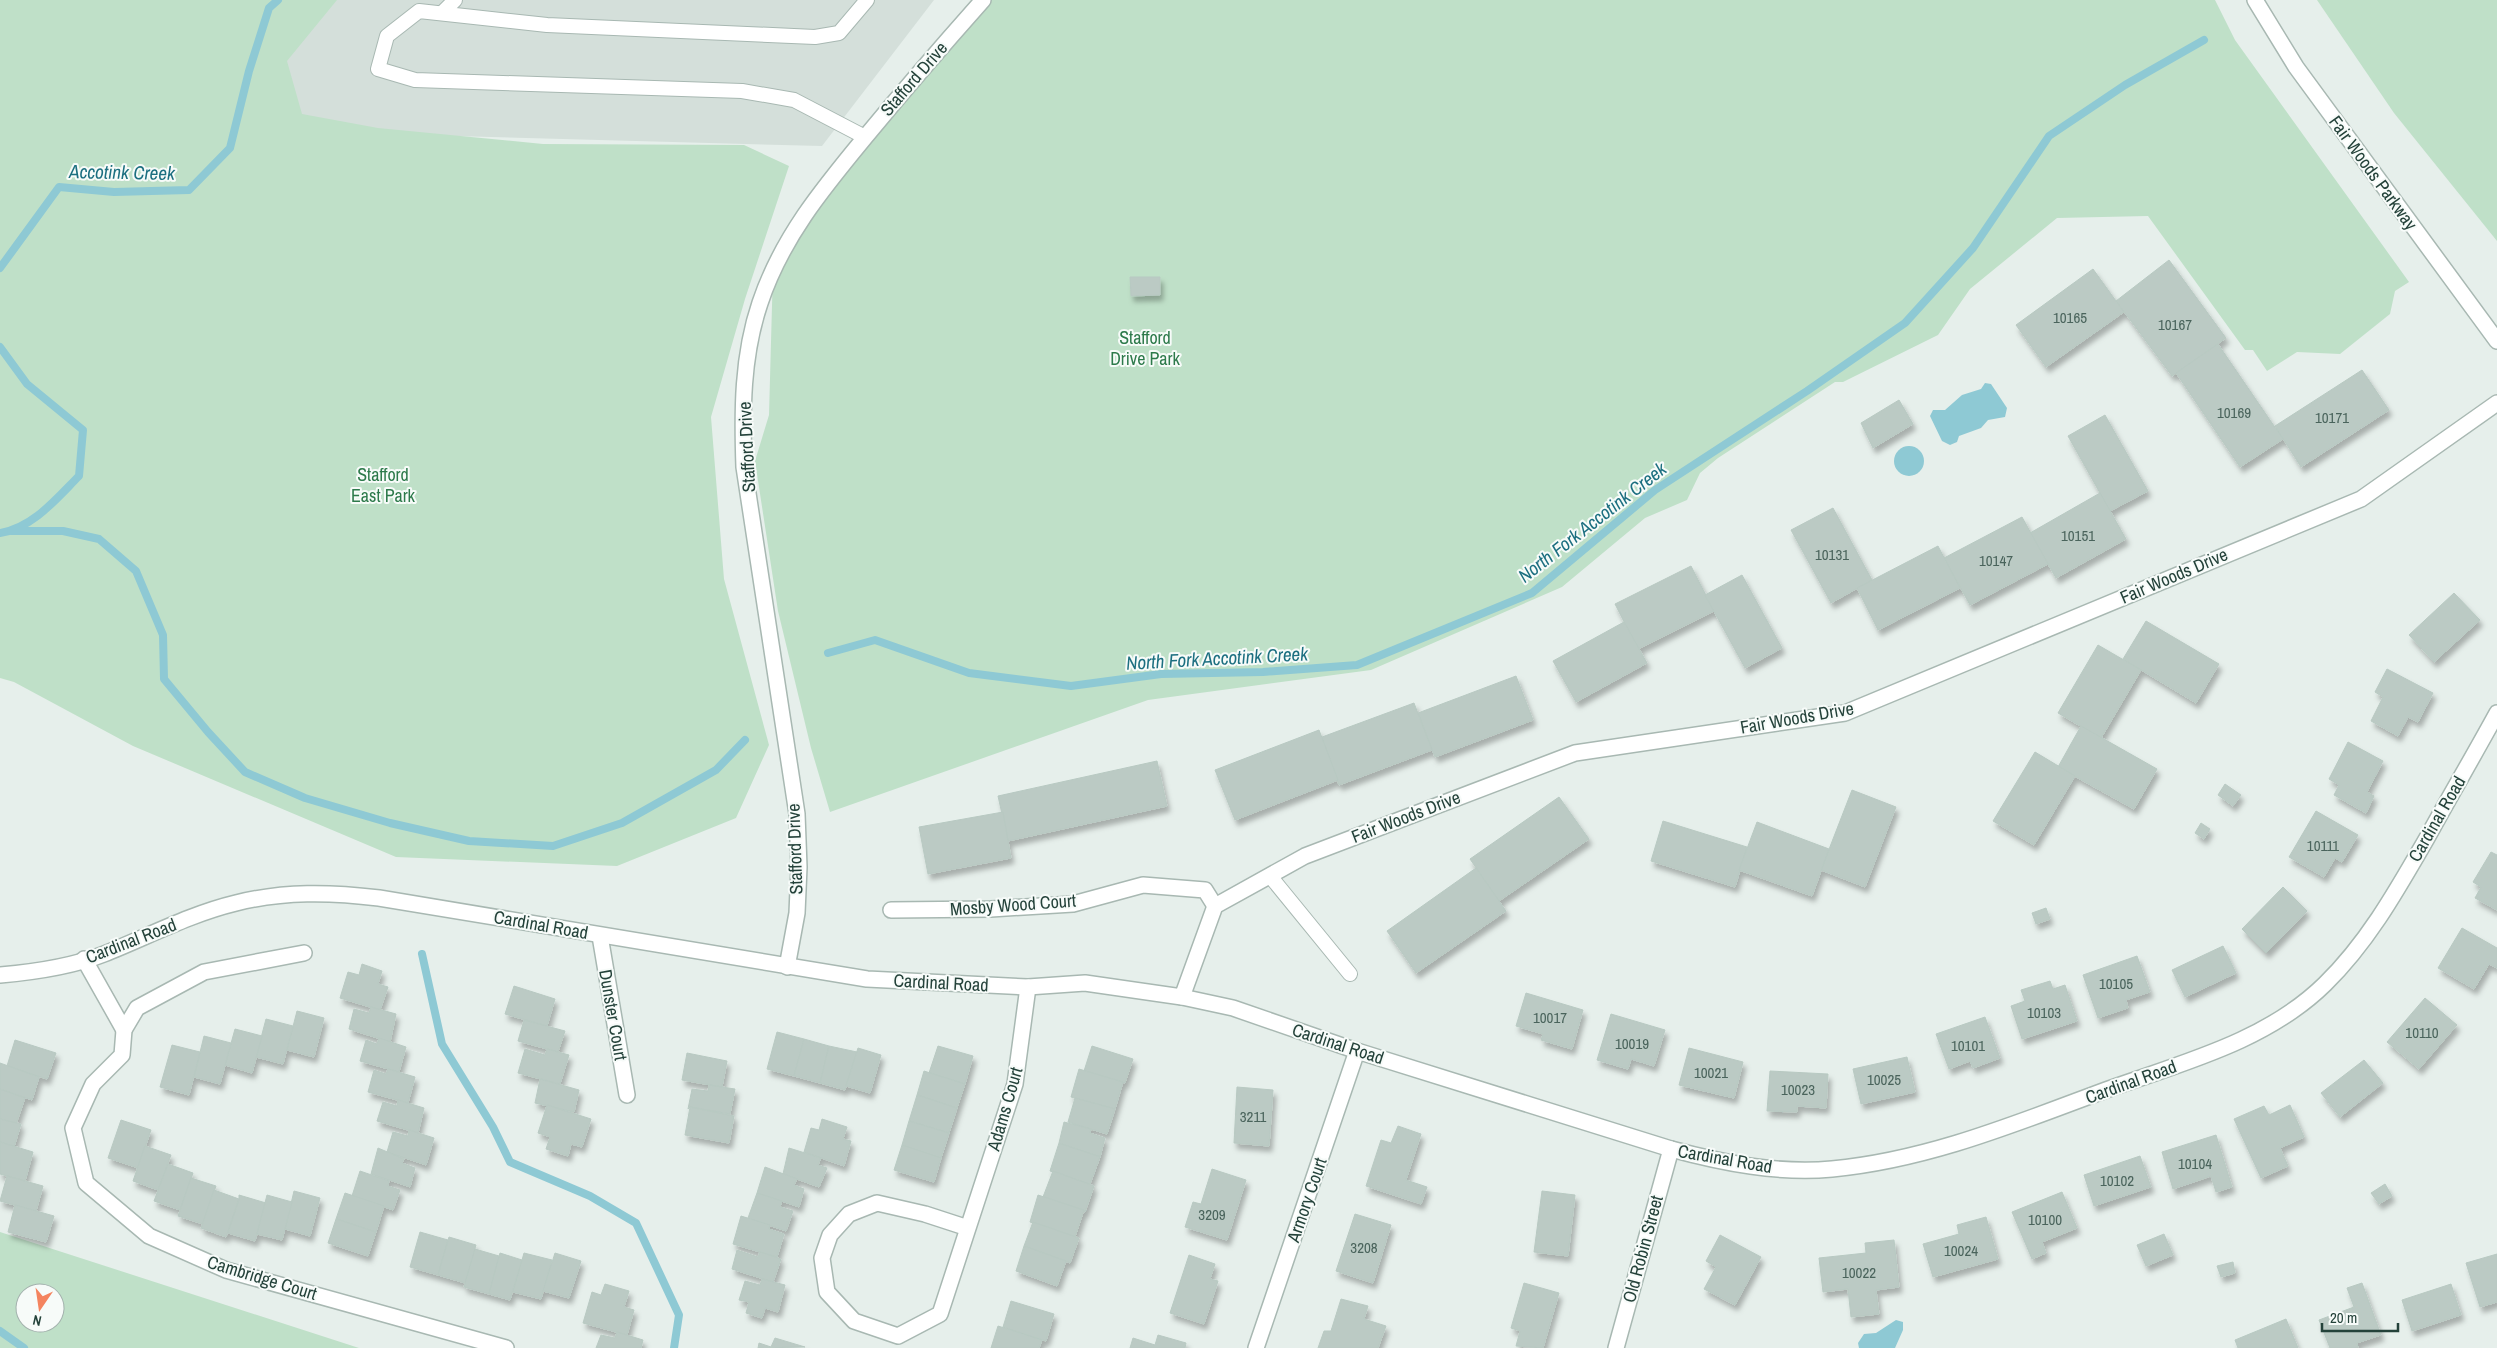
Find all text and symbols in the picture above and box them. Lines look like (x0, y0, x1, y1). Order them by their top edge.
street label: Stafford Drive (874, 36, 953, 121)
street label: Fair Woods Parkway (2323, 110, 2424, 236)
water label: Accotink Creek (68, 158, 176, 186)
house number: 10165 (2053, 307, 2087, 328)
house number: 10167 (2158, 314, 2192, 335)
park label: Stafford Drive Park (1110, 325, 1180, 371)
street label: Stafford Drive (732, 401, 761, 493)
house number: 10169 (2217, 402, 2251, 423)
house number: 10171 (2315, 407, 2349, 428)
water label: North Fork Accotink Creek (1512, 455, 1673, 588)
park label: Stafford East Park (351, 462, 416, 508)
house number: 10151 (2061, 525, 2095, 546)
street label: Fair Woods Drive (2116, 542, 2231, 609)
house number: 10131 (1815, 544, 1849, 565)
house number: 10147 (1979, 550, 2013, 571)
water label: North Fork Accotink Creek (1125, 640, 1310, 676)
street label: Fair Woods Drive (1738, 695, 1856, 740)
street label: Cardinal Road (2402, 771, 2471, 866)
street label: Fair Woods Drive (1348, 784, 1464, 849)
street label: Stafford Drive (780, 803, 809, 895)
house number: 10111 (2307, 835, 2339, 856)
street label: Mosby Wood Court (949, 888, 1077, 921)
street label: Cardinal Road (492, 904, 590, 945)
street label: Cardinal Road (82, 912, 180, 969)
street label: Dunster Court (593, 968, 634, 1062)
street label: Cardinal Road (893, 968, 989, 997)
house number: 10105 (2099, 973, 2133, 994)
house number: 10103 (2027, 1002, 2061, 1023)
house number: 10017 (1533, 1007, 1567, 1028)
street label: Cardinal Road (1289, 1017, 1387, 1070)
house number: 10110 (2405, 1022, 2439, 1043)
house number: 10019 (1615, 1033, 1649, 1054)
house number: 10101 (1951, 1035, 1985, 1056)
street label: Cardinal Road (2082, 1054, 2180, 1110)
house number: 10021 (1694, 1062, 1728, 1083)
street label: Adams Court (980, 1064, 1028, 1155)
house number: 10025 (1867, 1069, 1901, 1090)
house number: 10023 (1781, 1079, 1815, 1100)
house number: 3211 (1240, 1106, 1266, 1127)
street label: Cardinal Road (1676, 1138, 1774, 1179)
house number: 10104 (2178, 1153, 2212, 1174)
street label: Armory Court (1280, 1154, 1333, 1246)
house number: 10102 (2100, 1170, 2134, 1191)
street label: Old Robin Street (1616, 1193, 1669, 1305)
house number: 3209 (1198, 1204, 1226, 1225)
house number: 10100 (2028, 1209, 2062, 1230)
house number: 3208 (1350, 1237, 1378, 1258)
house number: 10024 (1944, 1240, 1978, 1261)
street label: Cambridge Court (204, 1249, 320, 1306)
house number: 10022 (1842, 1262, 1876, 1283)
north arrow (15, 1283, 65, 1333)
scale bar (2322, 1300, 2398, 1332)
text: 20 m (2330, 1307, 2357, 1328)
text: N (31, 1311, 43, 1330)

